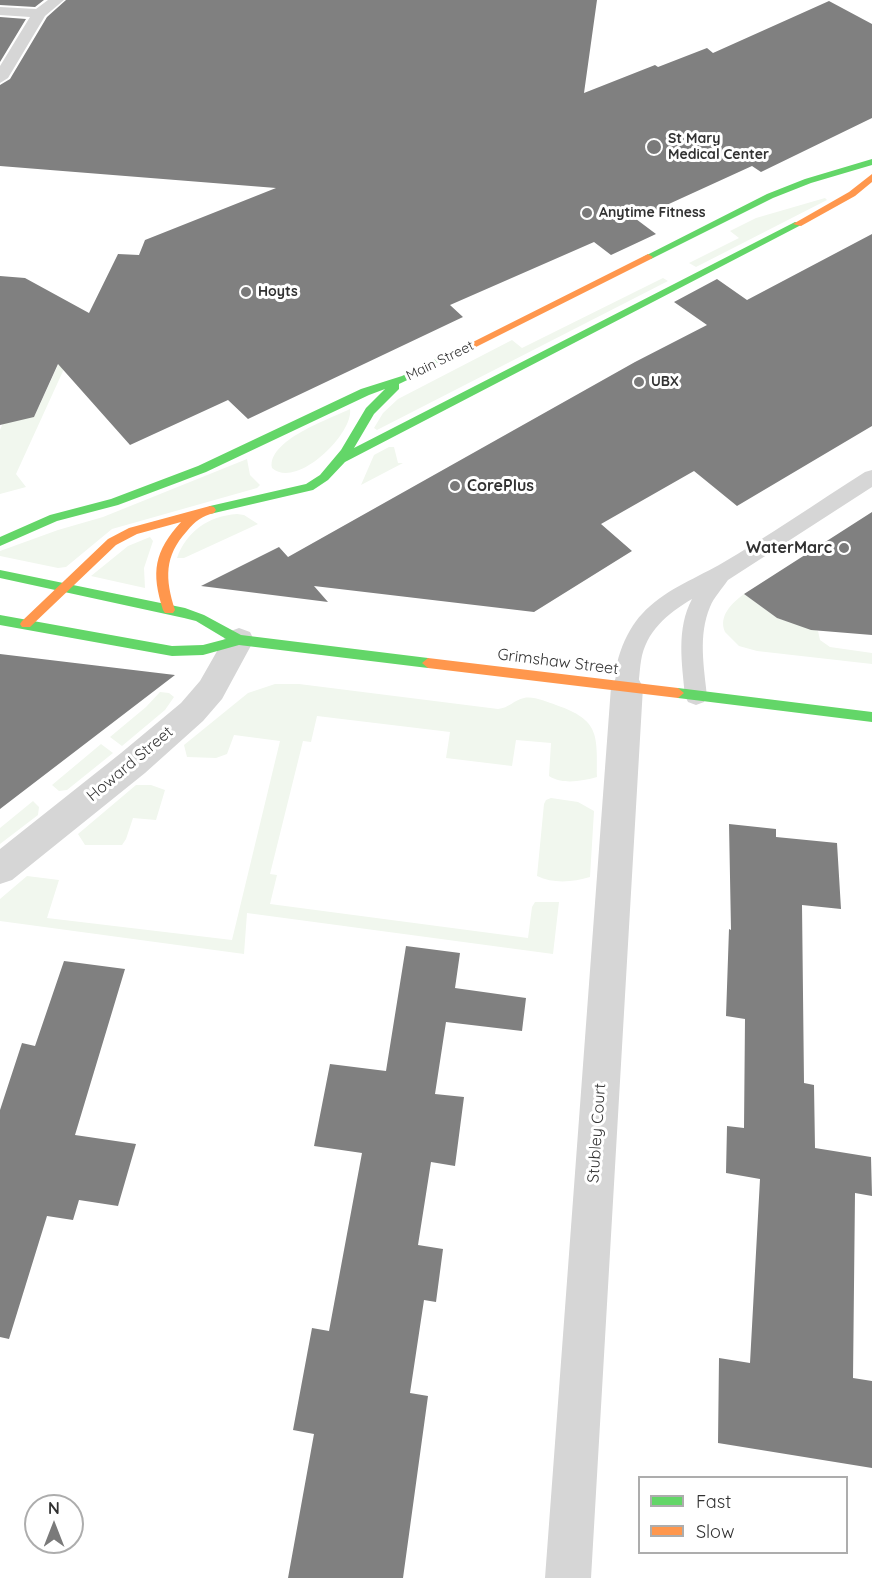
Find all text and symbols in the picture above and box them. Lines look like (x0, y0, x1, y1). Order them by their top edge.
place label: St Mary Medical Center (668, 131, 769, 164)
marker: St Mary Medical Center (645, 138, 663, 156)
place label: Anytime Fitness (599, 205, 706, 221)
marker: Anytime Fitness (580, 206, 594, 220)
place label: Hoyts (258, 284, 298, 300)
marker: Hoyts (239, 285, 253, 299)
street label: Main Street (403, 337, 477, 385)
place label: UBX (651, 374, 679, 390)
marker: UBX (632, 375, 646, 389)
place label: CorePlus (467, 476, 534, 496)
marker: CorePlus (448, 479, 462, 493)
place label: WaterMarc (746, 538, 832, 558)
marker: WaterMarc (837, 541, 851, 555)
street label: Grimshaw Street (496, 645, 620, 679)
street label: Howard Street (83, 722, 177, 806)
street label: Stubley Court (584, 1082, 610, 1184)
legend (638, 1476, 848, 1554)
text: Fast (696, 1490, 731, 1513)
north arrow (24, 1494, 84, 1554)
text: N (48, 1498, 60, 1518)
text: Slow (696, 1520, 734, 1543)

